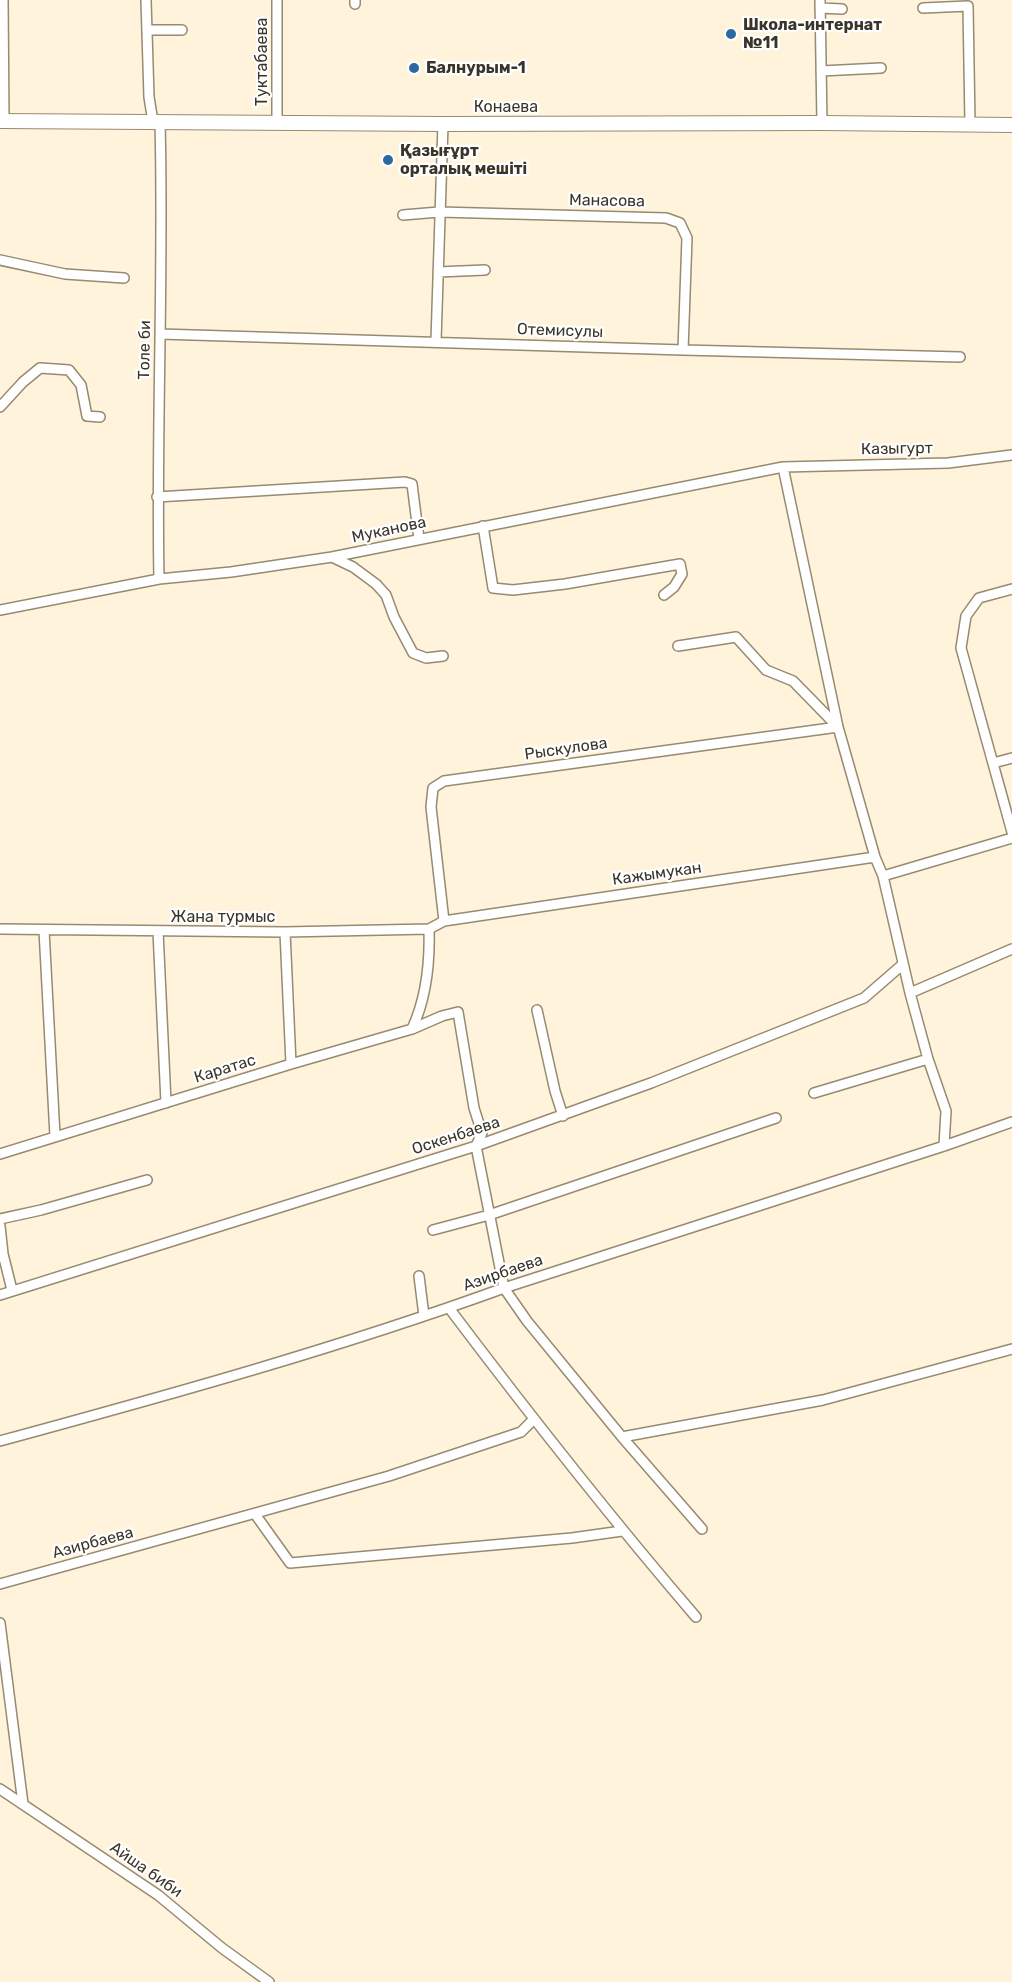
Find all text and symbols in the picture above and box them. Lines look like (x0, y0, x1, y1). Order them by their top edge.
place label: Школа-интернат №11 (743, 15, 882, 53)
street label: Туктабаева (252, 18, 272, 106)
marker: Школа-интернат №11 (724, 27, 738, 41)
place label: Балнурым-1 (426, 58, 526, 78)
marker: Балнурым-1 (407, 61, 421, 75)
street label: Конаева (474, 97, 538, 117)
place label: Қазығұрт орталық мешіті (400, 141, 527, 179)
marker: Қазығұрт орталық мешіті (381, 153, 395, 167)
street label: Манасова (569, 191, 645, 211)
street label: Толе би (135, 320, 155, 380)
street label: Отемисулы (517, 320, 603, 342)
street label: Казыгурт (861, 439, 933, 459)
street label: Муканова (350, 513, 428, 547)
street label: Рыскулова (523, 734, 609, 764)
street label: Кажымукан (611, 858, 703, 890)
street label: Жана турмыс (171, 907, 275, 927)
street label: Каратас (192, 1051, 258, 1087)
street label: Оскенбаева (410, 1113, 502, 1159)
street label: Азирбаева (461, 1250, 545, 1296)
street label: Азирбаева (50, 1523, 136, 1563)
street label: Айша биби (106, 1838, 186, 1902)

